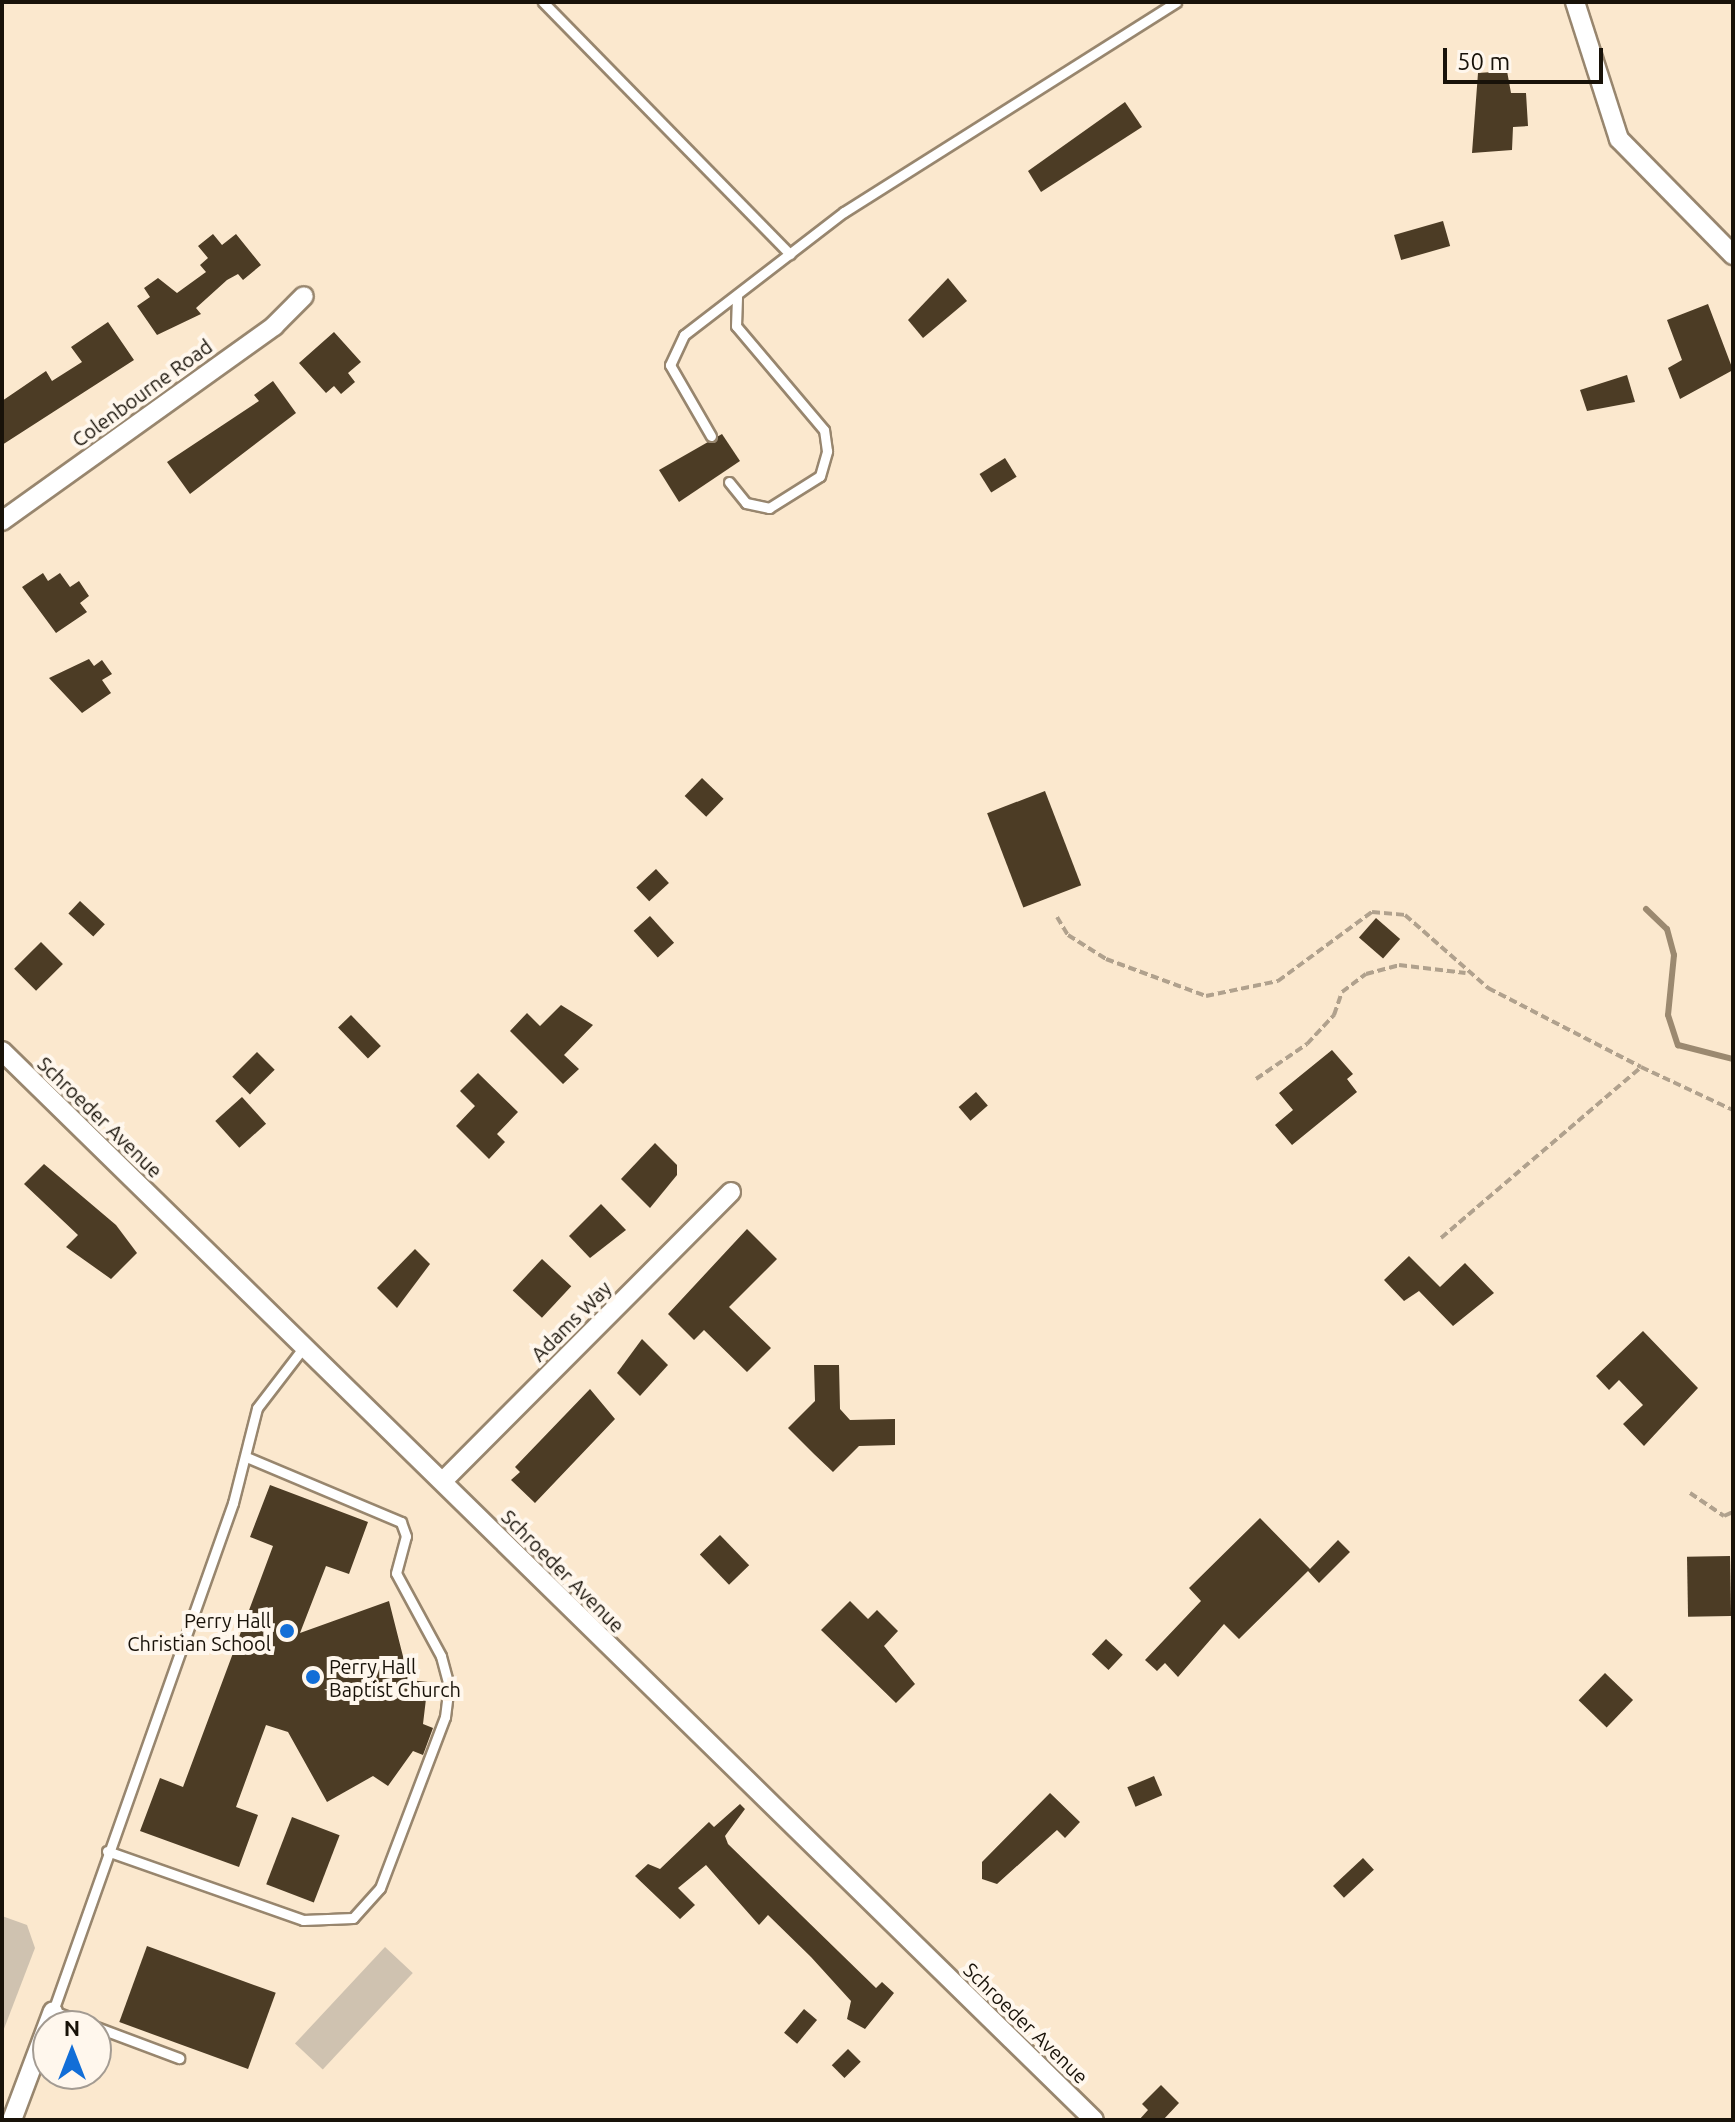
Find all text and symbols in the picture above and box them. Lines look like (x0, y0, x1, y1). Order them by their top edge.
scale bar (1447, 32, 1607, 82)
text: 50 m (1457, 48, 1510, 75)
street label: Colenbourne Road (67, 334, 217, 452)
street label: Schroeder Avenue (33, 1051, 167, 1183)
street label: Adams Way (526, 1276, 616, 1366)
street label: Schroeder Avenue (497, 1505, 629, 1637)
place label: Perry Hall Christian School (127, 1608, 271, 1655)
marker: Perry Hall Christian School (278, 1622, 296, 1640)
place label: Perry Hall Baptist Church (329, 1654, 461, 1701)
marker: Perry Hall Baptist Church (304, 1668, 322, 1686)
street label: Schroeder Avenue (959, 1957, 1093, 2089)
north arrow (32, 2010, 112, 2090)
text: N (64, 2015, 80, 2040)

